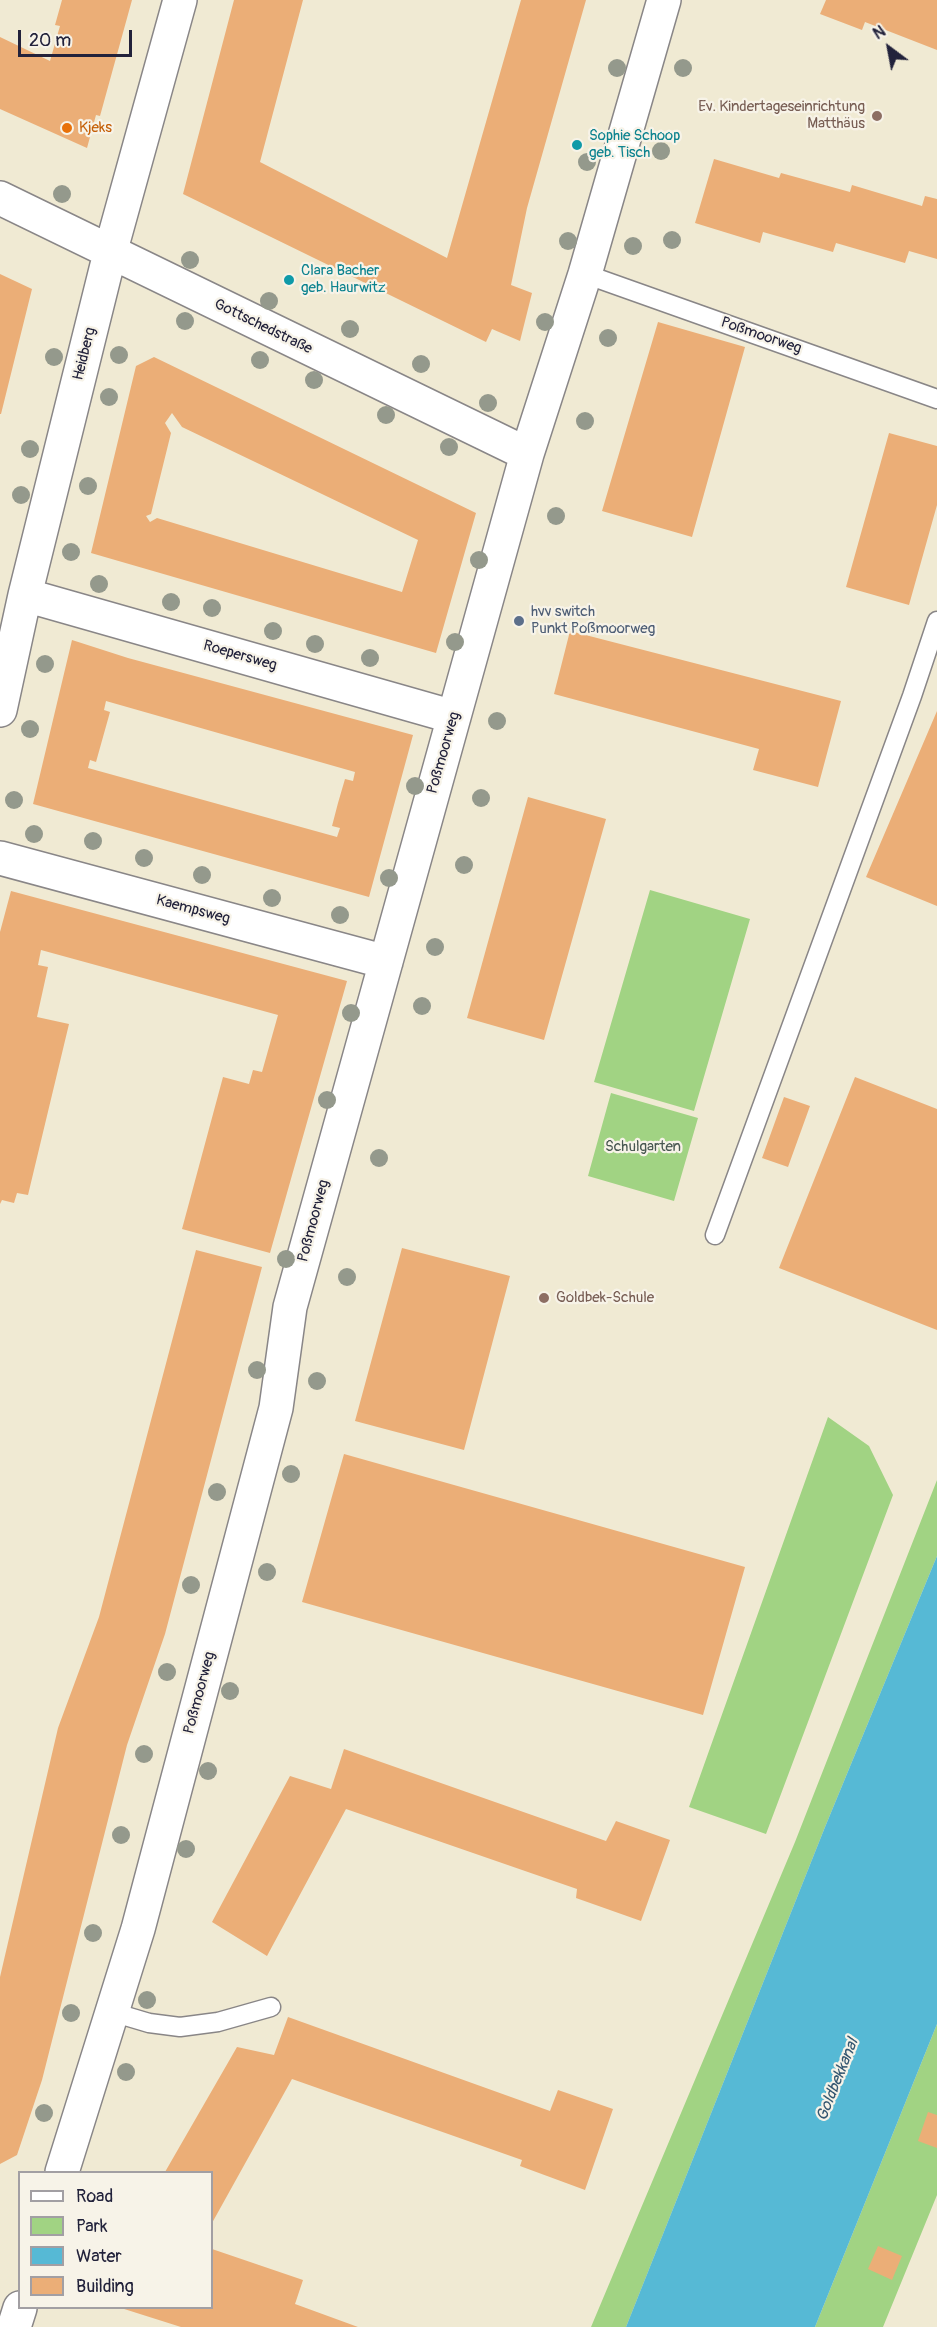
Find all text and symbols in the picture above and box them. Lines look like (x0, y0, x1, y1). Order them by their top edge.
scale bar (21, 18, 135, 56)
north arrow (859, 18, 919, 78)
text: N (870, 21, 889, 44)
text: 20 m (29, 29, 71, 52)
place label: Ev. Kindertageseinrichtung Matthäus (698, 98, 865, 133)
marker: Ev. Kindertageseinrichtung Matthäus (870, 109, 884, 123)
place label: Kjeks (79, 119, 112, 137)
marker: Kjeks (60, 121, 74, 135)
place label: Sophie Schoop geb. Tisch (589, 127, 680, 162)
marker: Sophie Schoop geb. Tisch (570, 138, 584, 152)
place label: Clara Bacher geb. Haurwitz (301, 262, 386, 297)
marker: Clara Bacher geb. Haurwitz (282, 273, 296, 287)
street label: Gottschedstraße (211, 295, 315, 359)
street label: Poßmoorweg (718, 314, 804, 358)
street label: Heidberg (70, 326, 100, 382)
place label: hvv switch Punkt Poßmoorweg (531, 603, 655, 638)
marker: hvv switch Punkt Poßmoorweg (512, 614, 526, 628)
street label: Roepersweg (201, 637, 279, 675)
street label: Poßmoorweg (424, 710, 464, 796)
street label: Kaempsweg (154, 892, 232, 928)
park label: Schulgarten (605, 1138, 681, 1156)
street label: Poßmoorweg (294, 1178, 334, 1264)
place label: Goldbek-Schule (556, 1289, 654, 1307)
marker: Goldbek-Schule (537, 1291, 551, 1305)
street label: Poßmoorweg (180, 1650, 220, 1736)
water label: Goldbekkanal (813, 2036, 863, 2124)
legend (18, 2171, 213, 2309)
text: Road (76, 2185, 113, 2208)
text: Park (76, 2215, 108, 2238)
text: Water (76, 2245, 122, 2268)
text: Building (76, 2275, 134, 2298)

